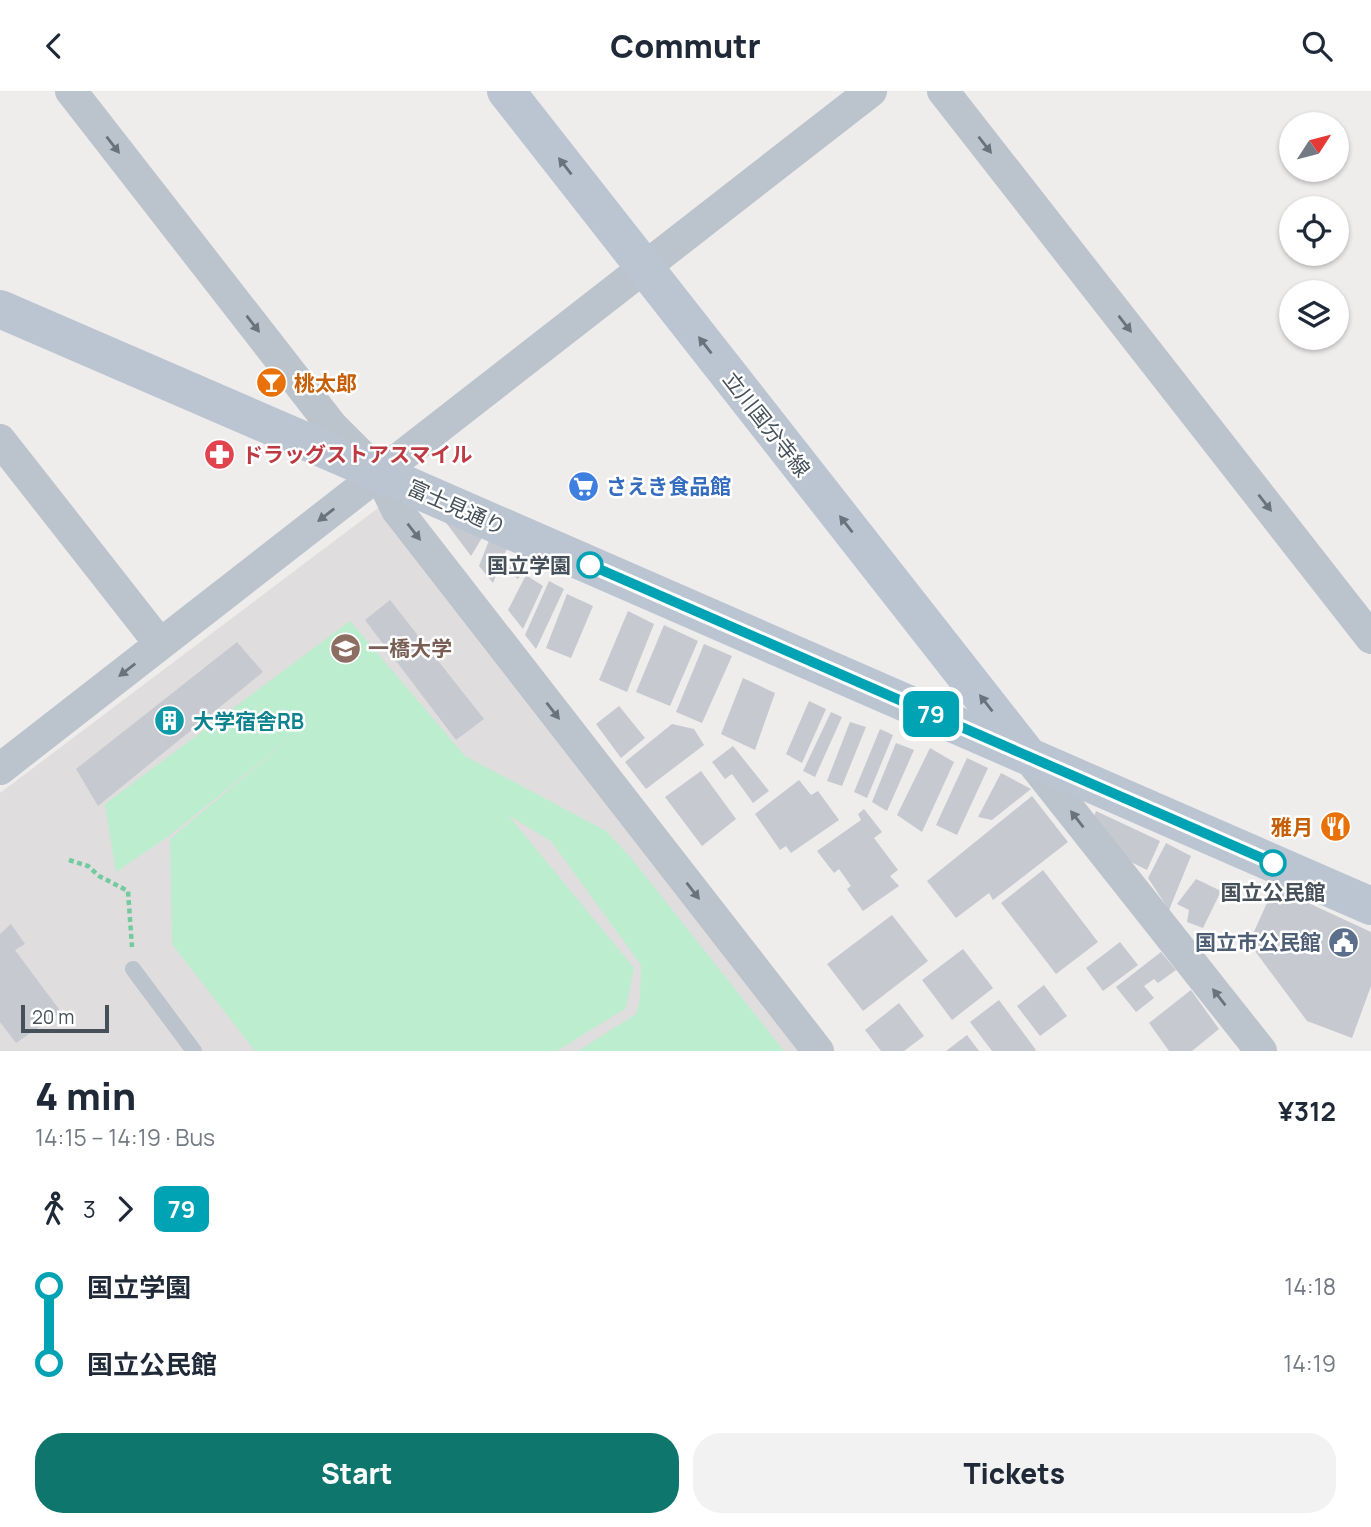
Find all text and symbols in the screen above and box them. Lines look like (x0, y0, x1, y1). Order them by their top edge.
text: Commutr (610, 24, 761, 68)
icon: back (35, 27, 73, 65)
icon: search (1298, 27, 1336, 65)
north arrow (1279, 112, 1349, 182)
map controls (1279, 112, 1349, 350)
one-way arrow (105, 135, 120, 153)
one-way arrow (977, 135, 992, 153)
one-way arrow (558, 157, 572, 175)
button: locate (1279, 196, 1349, 266)
button: layers (1279, 280, 1349, 350)
one-way arrow (245, 315, 260, 333)
one-way arrow (1118, 315, 1132, 333)
one-way arrow (699, 336, 713, 354)
bar icon: 桃太郎 (254, 366, 288, 400)
street label: 立川国分寺線 (717, 366, 817, 482)
place label: 桃太郎 (294, 369, 357, 397)
pharmacy icon: ドラッグストアスマイル (202, 437, 236, 471)
place label: ドラッグストアスマイル (242, 440, 472, 468)
supermarket icon: さえき食品館 (566, 469, 600, 503)
place label: さえき食品館 (606, 472, 731, 500)
street label: 富士見通り (403, 473, 511, 541)
one-way arrow (1258, 494, 1272, 512)
one-way arrow (317, 507, 335, 522)
one-way arrow (839, 515, 853, 533)
one-way arrow (406, 522, 421, 540)
place label: 国立学園 (487, 551, 571, 579)
marker: 国立学園 (577, 552, 603, 578)
school or university icon: 一橋大学 (328, 631, 362, 665)
place label: 一橋大学 (368, 634, 452, 662)
one-way arrow (118, 662, 136, 677)
line badge: 79 (900, 691, 962, 737)
one-way arrow (980, 694, 994, 712)
text: 79 (917, 697, 945, 730)
one-way arrow (546, 702, 560, 720)
building icon: 大学宿舎RB (153, 704, 187, 738)
place label: 大学宿舎RB (193, 707, 304, 735)
one-way arrow (1071, 810, 1085, 828)
restaurant icon: 雅月 (1319, 810, 1353, 844)
place label: 雅月 (1271, 813, 1313, 841)
marker: 国立公民館 (1260, 850, 1286, 876)
place label: 国立公民館 (1221, 878, 1326, 906)
one-way arrow (685, 881, 700, 899)
public building icon: 国立市公民館 (1327, 925, 1361, 959)
place label: 国立市公民館 (1195, 928, 1321, 956)
one-way arrow (1211, 989, 1226, 1007)
scale bar (21, 1002, 108, 1034)
text: 20 m (32, 1004, 74, 1030)
text: 4 min (35, 1069, 136, 1121)
text: ¥312 (1278, 1093, 1336, 1129)
text: 14:15 – 14:19 · Bus (35, 1121, 215, 1153)
icon: walk (35, 1190, 73, 1228)
icon: forward (106, 1190, 144, 1228)
text: 79 (168, 1192, 195, 1225)
text: 3 (83, 1193, 96, 1225)
text: 国立学園 (87, 1269, 191, 1305)
text: 14:18 (1284, 1270, 1336, 1302)
text: 国立公民館 (87, 1346, 217, 1382)
text: 14:19 (1283, 1347, 1336, 1379)
button: Start (35, 1433, 679, 1513)
button: Tickets (693, 1433, 1336, 1513)

